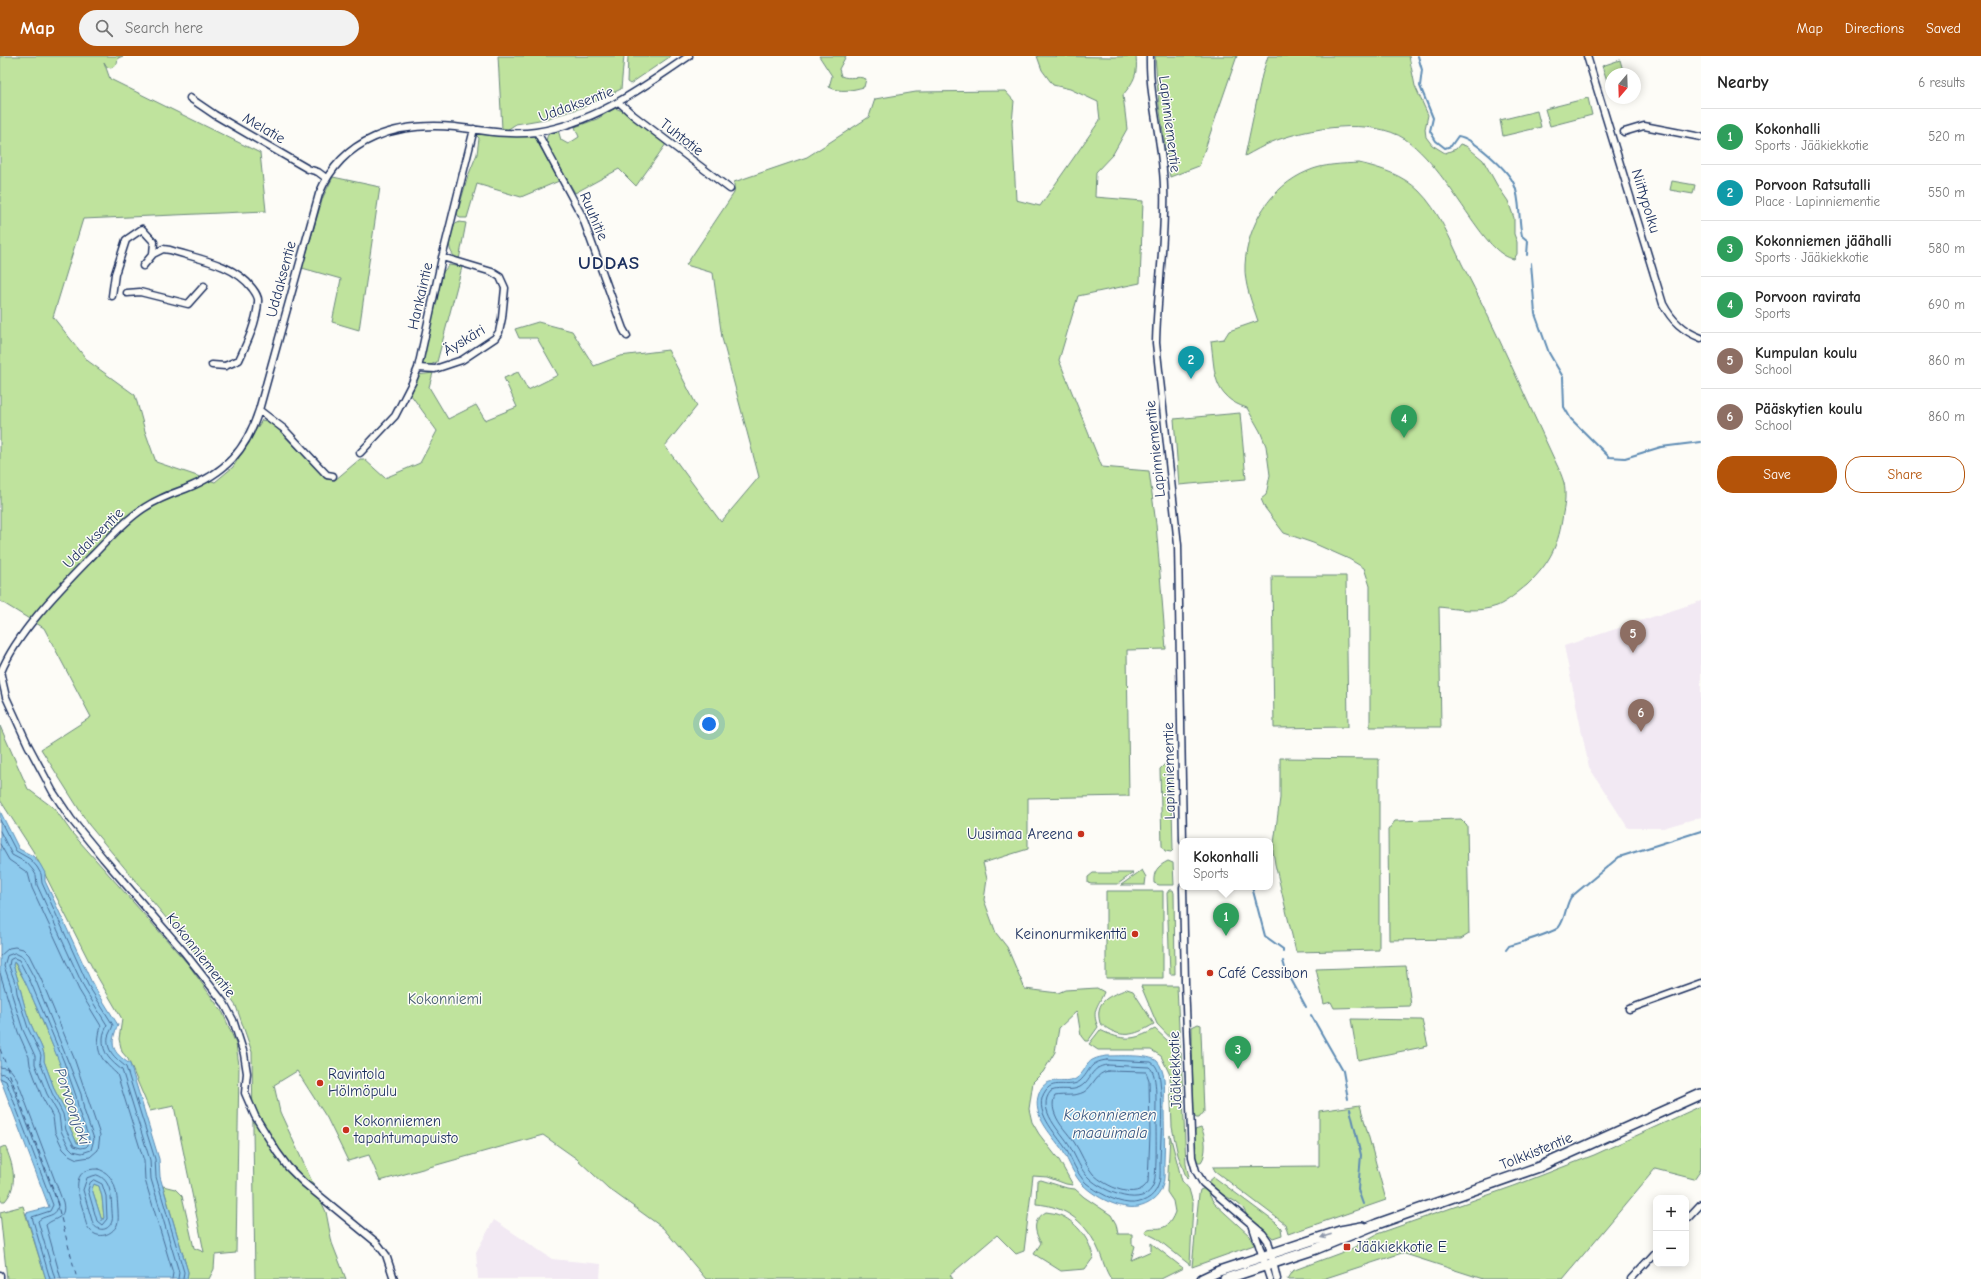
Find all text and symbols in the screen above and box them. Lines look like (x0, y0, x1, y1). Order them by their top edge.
search box (79, 10, 359, 46)
text: Map (20, 17, 55, 39)
icon: search (93, 17, 115, 39)
text: Search here (125, 19, 203, 37)
text: Map (1796, 20, 1823, 37)
text: Directions (1845, 20, 1904, 37)
text: Saved (1926, 20, 1961, 37)
north arrow (1605, 68, 1641, 104)
text: Nearby (1717, 73, 1768, 92)
street label: Lapinniementie (1155, 75, 1185, 174)
text: 6 results (1918, 75, 1965, 90)
street label: Uddaksentie (536, 82, 616, 126)
street label: Melatie (239, 109, 289, 148)
street label: Tuhtotie (657, 114, 708, 160)
text: Kokonhalli (1755, 120, 1820, 138)
text: 1 (1727, 129, 1733, 144)
text: 520 m (1928, 129, 1965, 144)
text: Sports · Jääkiekkotie (1755, 138, 1869, 153)
street label: Niittypolku (1628, 167, 1664, 235)
text: Porvoon Ratsutalli (1755, 176, 1871, 194)
text: 2 (1727, 185, 1733, 200)
text: 550 m (1928, 185, 1965, 200)
street label: Ruuhitie (576, 189, 612, 243)
text: Place · Lapinniementie (1755, 194, 1880, 209)
text: Kokonniemen jäähalli (1755, 232, 1892, 250)
street label: Uddaksentie (262, 238, 300, 319)
text: 3 (1727, 241, 1733, 256)
text: 580 m (1928, 241, 1965, 256)
text: Sports · Jääkiekkotie (1755, 250, 1869, 265)
district label: UDDAS (578, 252, 640, 274)
street label: Hankaintie (404, 260, 437, 331)
text: Porvoon ravirata (1755, 288, 1861, 306)
text: 4 (1727, 297, 1733, 312)
text: 690 m (1928, 297, 1965, 312)
text: Sports (1755, 306, 1790, 321)
street label: Äyskäri (440, 321, 488, 359)
text: Kumpulan koulu (1755, 344, 1857, 362)
pin: 2 (1178, 346, 1204, 379)
text: 5 (1727, 353, 1733, 368)
text: 860 m (1928, 353, 1965, 368)
text: School (1755, 362, 1792, 377)
street label: Lapinniementie (1141, 399, 1169, 498)
text: Pääskytien koulu (1755, 400, 1862, 418)
pin: 4 (1391, 405, 1417, 438)
text: 6 (1727, 409, 1733, 424)
text: 860 m (1928, 409, 1965, 424)
text: School (1755, 418, 1792, 433)
button: Save (1717, 456, 1837, 493)
button: Share (1845, 456, 1965, 493)
street label: Uddaksentie (59, 504, 127, 572)
pin: 5 (1620, 620, 1646, 653)
pin: 6 (1628, 699, 1654, 732)
your location (699, 714, 719, 734)
street label: Lapinniementie (1159, 722, 1179, 820)
place label: Uusimaa Areena (967, 825, 1073, 843)
marker: Uusimaa Areena (1076, 829, 1086, 839)
popup (1179, 838, 1273, 890)
text: Kokonhalli (1193, 848, 1259, 866)
text: Sports (1193, 866, 1229, 881)
pin: 1 (1213, 903, 1239, 936)
street label: Kokonniementie (162, 909, 240, 1001)
place label: Keinonurmikenttä (1015, 925, 1127, 943)
marker: Keinonurmikenttä (1130, 929, 1140, 939)
place label: Café Cessibon (1218, 964, 1308, 982)
marker: Café Cessibon (1205, 968, 1215, 978)
park label: Kokonniemi (408, 990, 482, 1008)
street label: Jääkiekkotie (1165, 1030, 1185, 1109)
pin: 3 (1225, 1036, 1251, 1069)
water label: Porvoonjoki (50, 1065, 94, 1148)
place label: Ravintola Hölmöpulu (328, 1065, 397, 1100)
marker: Ravintola Hölmöpulu (315, 1078, 325, 1088)
water label: Kokonniemen maauimala (1063, 1106, 1157, 1142)
place label: Kokonniemen tapahtumapuisto (353, 1112, 459, 1147)
marker: Kokonniemen tapahtumapuisto (341, 1125, 351, 1135)
street label: Tolkkistentie (1497, 1128, 1575, 1174)
map controls (1653, 1195, 1689, 1267)
button: + (1653, 1195, 1689, 1231)
button: − (1653, 1231, 1689, 1267)
one-way arrow (1320, 1233, 1332, 1239)
place label: Jääkiekkotie E (1355, 1238, 1447, 1256)
marker: Jääkiekkotie E (1342, 1242, 1352, 1252)

